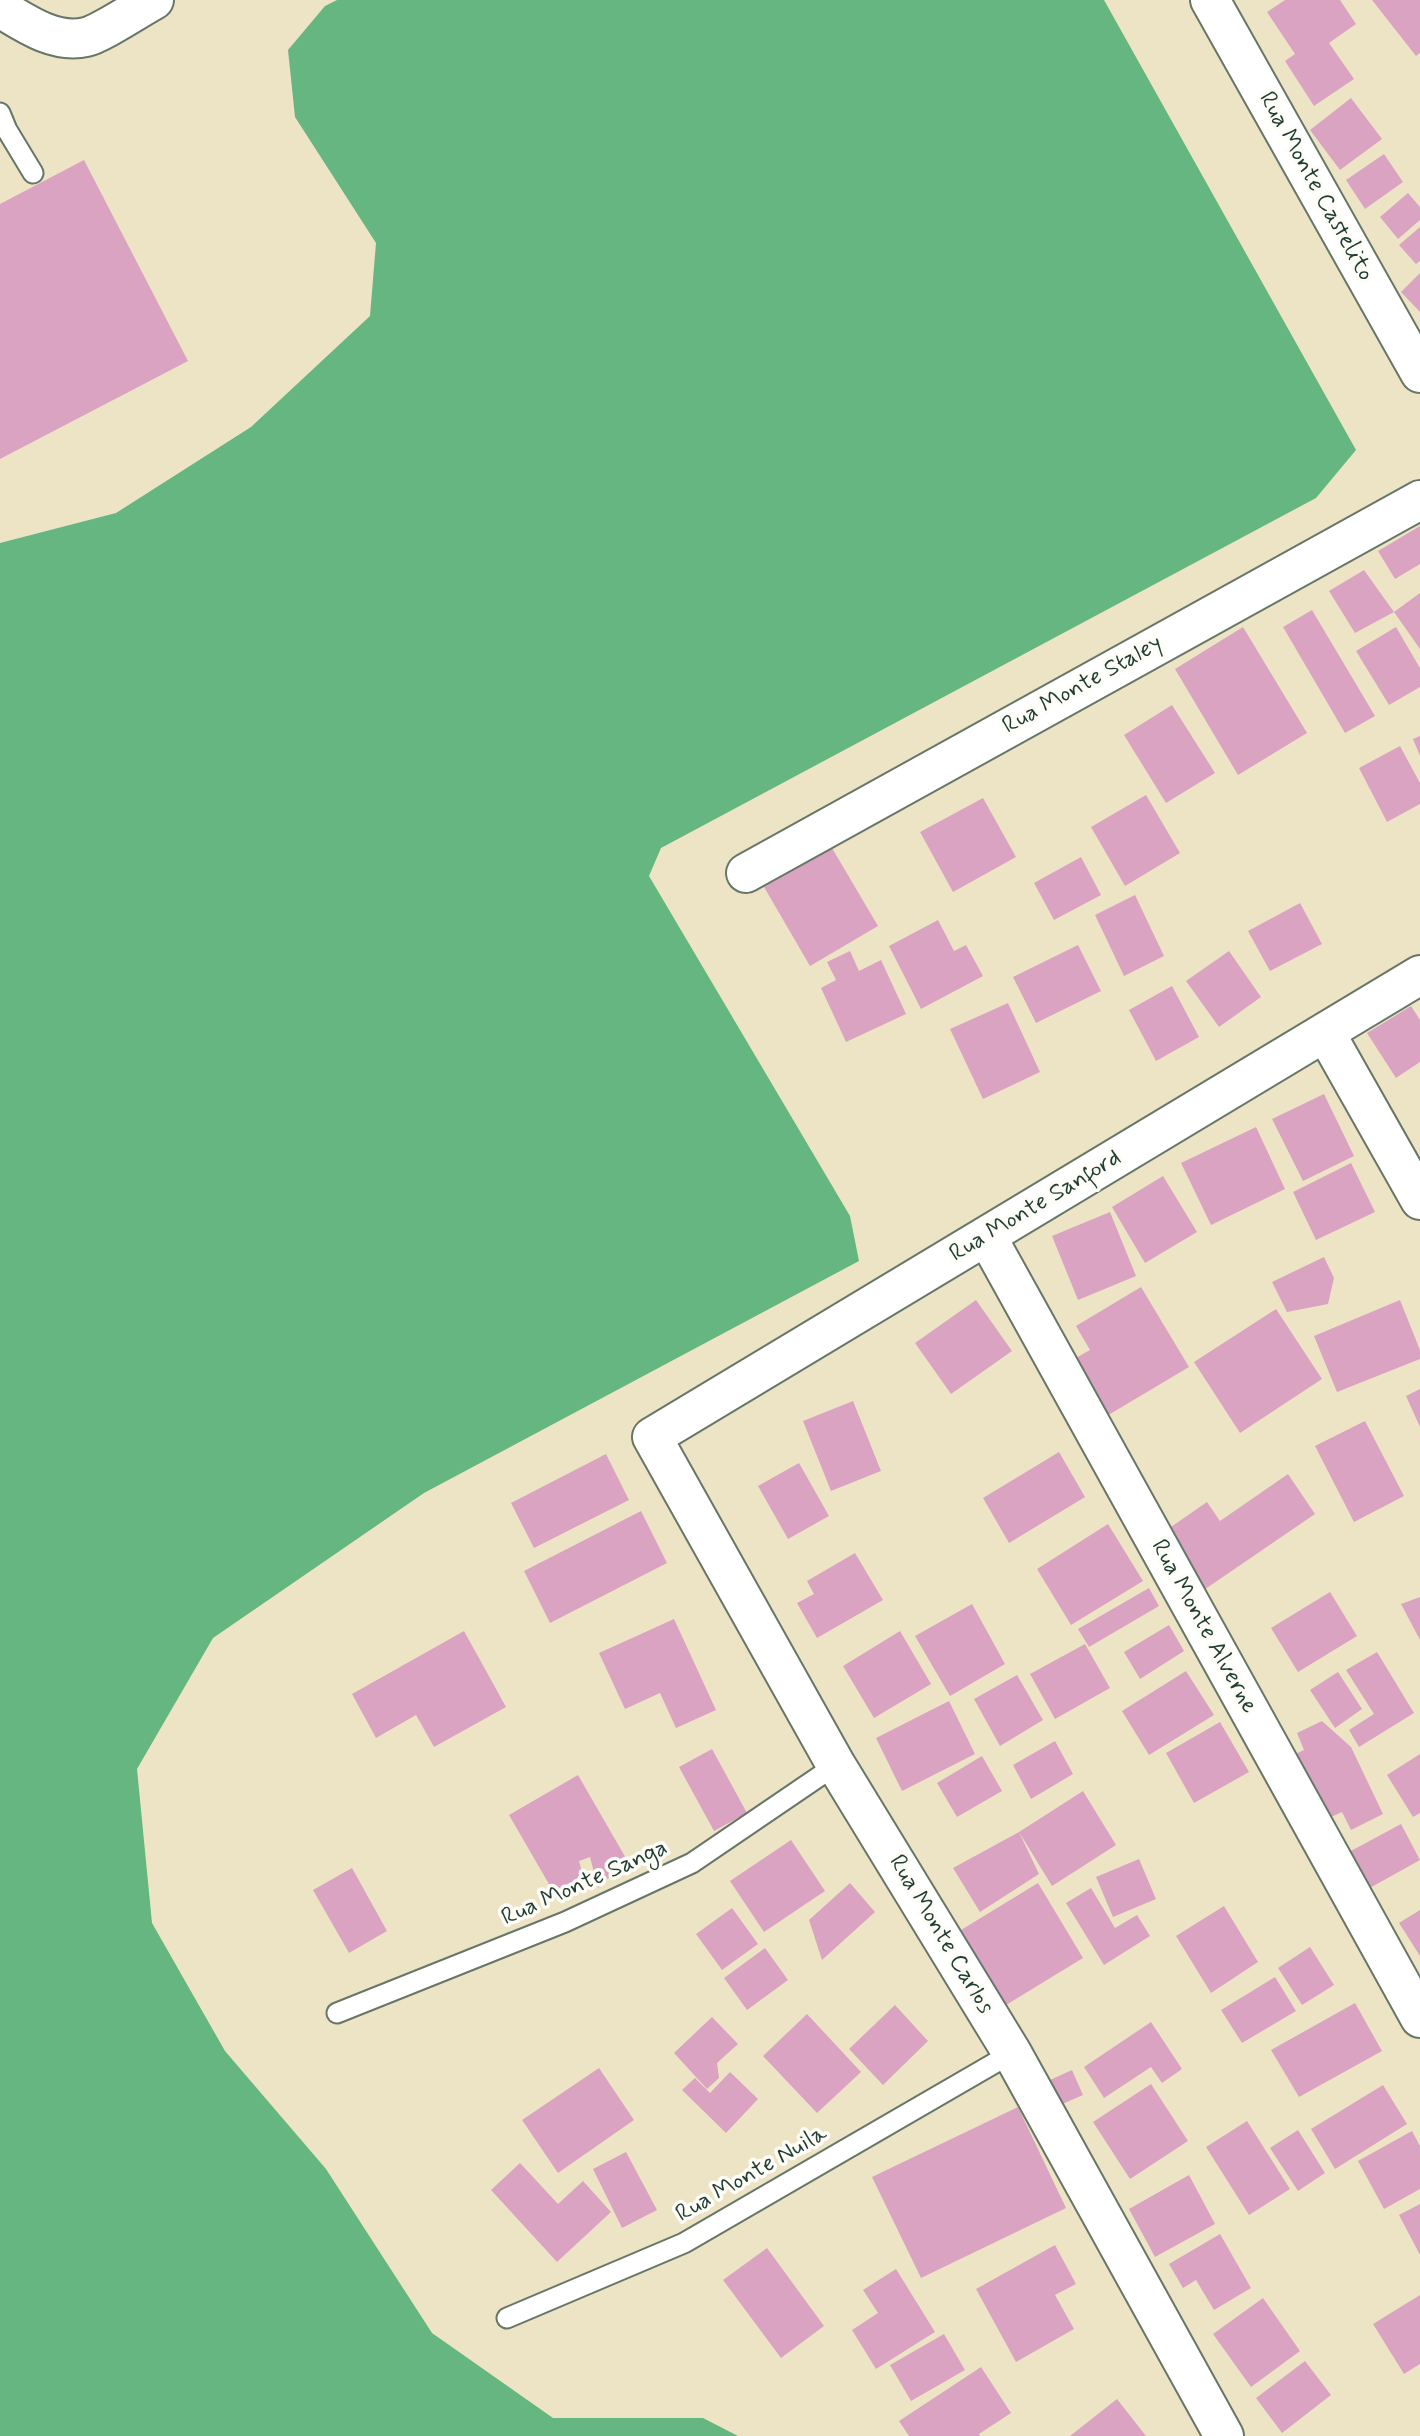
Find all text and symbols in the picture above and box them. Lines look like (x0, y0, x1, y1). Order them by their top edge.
street label: Rua Monte Castelito (1251, 87, 1379, 287)
street label: Rua Monte Staley (998, 630, 1168, 742)
street label: Rua Monte Sanford (945, 1144, 1127, 1270)
street label: Rua Monte Alverne (1143, 1535, 1263, 1719)
street label: Rua Monte Sanga (497, 1834, 673, 1934)
street label: Rua Monte Carlos (881, 1850, 999, 2020)
street label: Rua Monte Nuila (671, 2120, 833, 2230)

